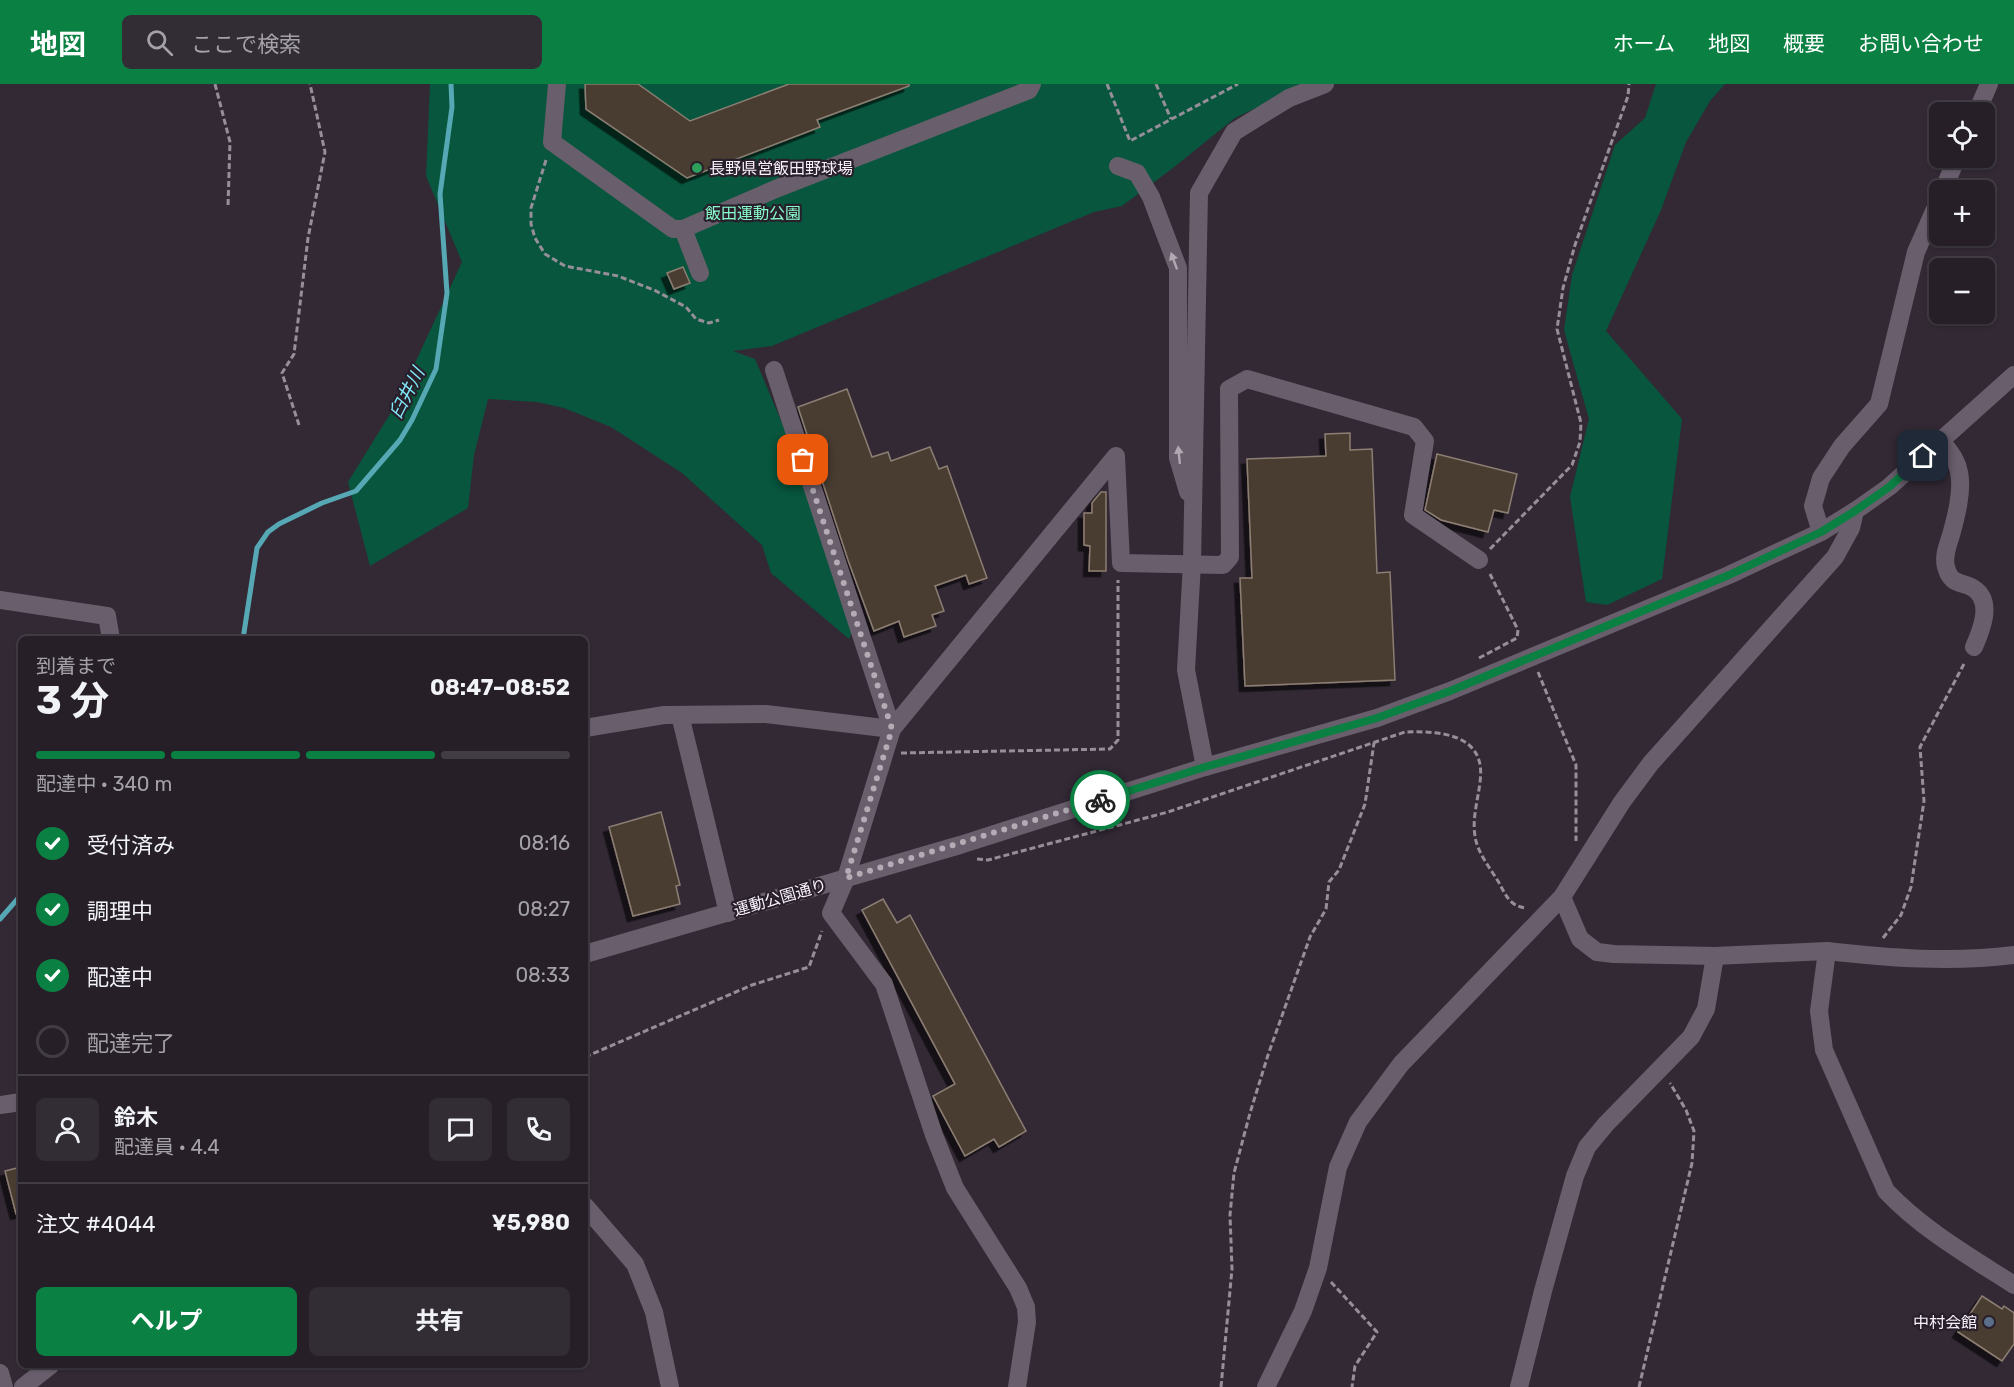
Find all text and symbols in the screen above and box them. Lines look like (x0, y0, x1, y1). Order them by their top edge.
search box (122, 15, 542, 69)
icon: search (143, 26, 176, 59)
text: 地図 (30, 28, 86, 61)
text: ここで検索 (191, 31, 301, 58)
text: ホーム (1613, 31, 1675, 56)
text: 地図 (1708, 31, 1750, 56)
text: 概要 (1783, 31, 1825, 56)
text: お問い合わせ (1858, 31, 1984, 56)
map controls (1929, 102, 1995, 324)
button: locate (1929, 102, 1995, 168)
place label: 長野県営飯田野球場 (709, 159, 853, 178)
marker: 長野県営飯田野球場 (690, 161, 704, 175)
button: + (1929, 180, 1995, 246)
park label: 飯田運動公園 (705, 204, 801, 223)
one-way arrow (1169, 252, 1179, 270)
button: − (1929, 258, 1995, 324)
water label: 臼井川 (385, 362, 430, 422)
pin (1897, 430, 1948, 481)
pin (777, 434, 828, 485)
icon: home (1906, 439, 1939, 472)
icon: bag (786, 443, 819, 476)
one-way arrow (1174, 445, 1184, 464)
text: 到着まで (36, 654, 116, 678)
text: 08:47–08:52 (430, 674, 570, 701)
text: 3 分 (36, 678, 109, 724)
courier (1070, 770, 1130, 830)
text: 配達中 · 340 m (36, 772, 172, 796)
icon: bike (1084, 784, 1117, 817)
icon: check (36, 827, 69, 860)
text: 08:16 (519, 831, 570, 855)
text: 受付済み (87, 832, 175, 859)
street label: 運動公園通り (731, 875, 829, 920)
icon: check (36, 893, 69, 926)
text: 08:27 (517, 897, 570, 921)
text: 調理中 (87, 898, 153, 925)
icon: check (36, 959, 69, 992)
text: 08:33 (515, 963, 570, 987)
text: 配達中 (87, 964, 153, 991)
text: 配達完了 (87, 1030, 175, 1057)
button: person (36, 1098, 99, 1161)
button: chat (429, 1098, 492, 1161)
button: phone (507, 1098, 570, 1161)
text: 鈴木 (114, 1104, 158, 1131)
text: 配達員 · 4.4 (114, 1135, 220, 1159)
text: ¥5,980 (492, 1209, 570, 1236)
text: 注文 #4044 (36, 1211, 156, 1238)
button: ヘルプ (36, 1287, 297, 1356)
button: 共有 (309, 1287, 570, 1356)
place label: 中村会館 (1913, 1313, 1977, 1332)
marker: 中村会館 (1982, 1315, 1996, 1329)

